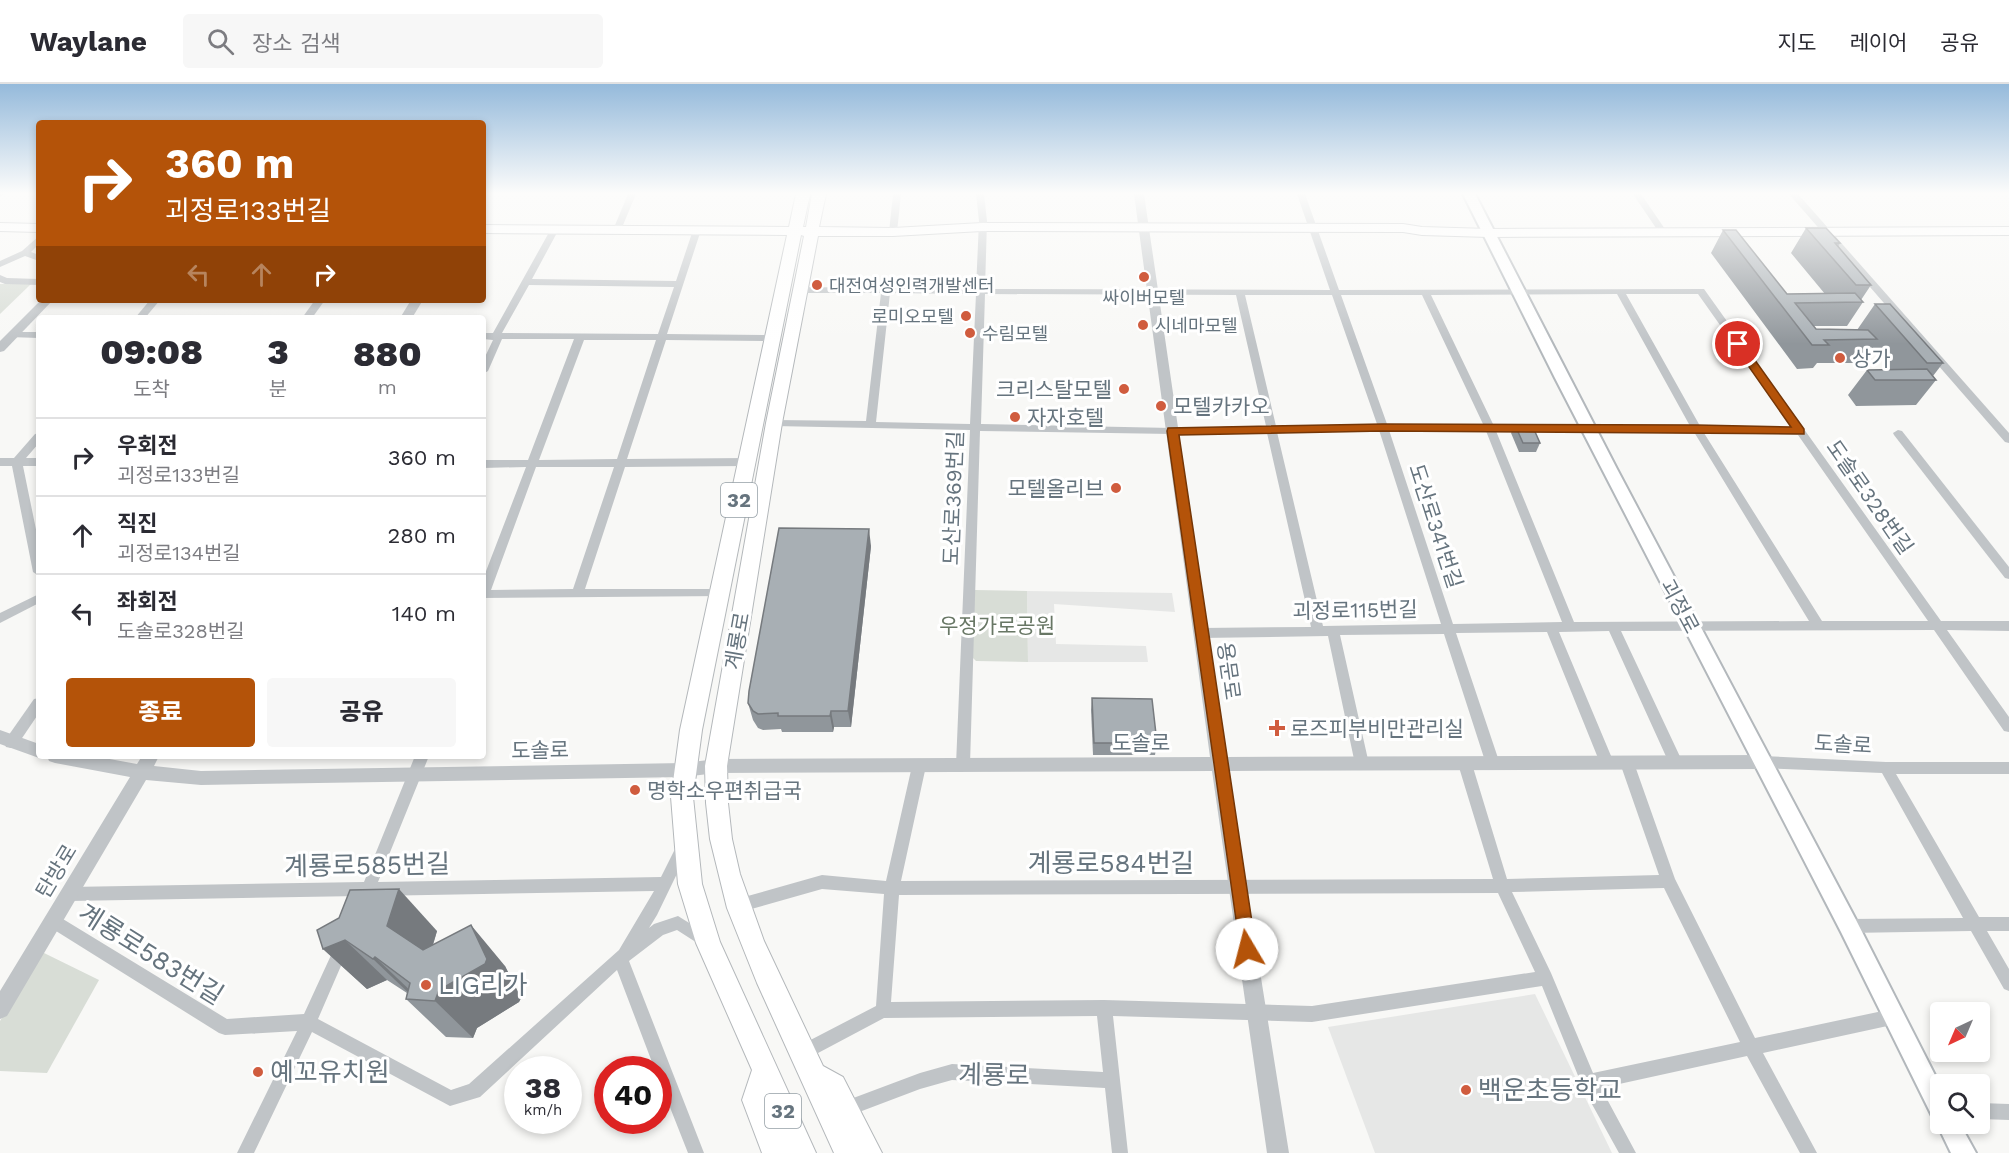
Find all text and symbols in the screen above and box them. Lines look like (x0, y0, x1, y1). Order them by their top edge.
search box (183, 14, 603, 68)
text: Waylane (30, 25, 147, 58)
icon: search (204, 25, 237, 58)
text: 지도 (1778, 30, 1816, 55)
text: 레이어 (1849, 30, 1907, 55)
text: 공유 (1940, 30, 1979, 55)
text: 장소 검색 (252, 31, 341, 56)
text: 360 m (165, 139, 294, 188)
icon: right (66, 144, 144, 222)
text: 괴정로133번길 (165, 195, 331, 227)
icon: left (182, 258, 215, 291)
icon: ahead (245, 258, 278, 291)
icon: right (308, 258, 341, 291)
marker: 싸이버모텔 (1137, 270, 1151, 284)
place label: 대전여성인력개발센터 (829, 275, 995, 296)
marker: 대전여성인력개발센터 (810, 278, 824, 292)
place label: 싸이버모텔 (1103, 287, 1185, 308)
place label: 로미오모텔 (871, 306, 954, 327)
marker: 로미오모텔 (959, 309, 973, 323)
place label: 시네마모텔 (1155, 315, 1238, 336)
marker: 시네마모텔 (1136, 318, 1150, 332)
pin (1712, 318, 1763, 369)
place label: 수림모텔 (982, 323, 1048, 344)
marker: 수림모텔 (963, 326, 977, 340)
icon: arrive (1721, 327, 1754, 360)
text: 09:08 (100, 331, 203, 373)
text: 3 (267, 331, 289, 373)
text: 880 (353, 333, 422, 375)
place label: 상가 (1852, 346, 1891, 371)
marker: 상가 (1833, 351, 1847, 365)
text: m (378, 375, 397, 399)
text: 도착 (133, 377, 170, 401)
text: 분 (269, 377, 287, 401)
place label: 크리스탈모텔 (996, 377, 1112, 402)
marker: 크리스탈모텔 (1117, 382, 1131, 396)
place label: 모텔카카오 (1173, 394, 1270, 419)
marker: 모텔카카오 (1154, 399, 1168, 413)
place label: 자자호텔 (1027, 405, 1104, 430)
marker: 자자호텔 (1008, 410, 1022, 424)
street label: 도산로369번길 (938, 430, 968, 566)
text: 우회전 (117, 433, 178, 458)
street label: 도솔로328번길 (1821, 435, 1919, 559)
icon: right (66, 441, 99, 474)
text: 360 m (388, 445, 456, 470)
street label: 도산로341번길 (1404, 461, 1468, 591)
text: 괴정로133번길 (117, 463, 240, 487)
place label: 모텔올리브 (1007, 476, 1104, 501)
marker: 모텔올리브 (1109, 481, 1123, 495)
road number: 32 (721, 483, 757, 517)
text: 직진 (117, 511, 157, 536)
icon: ahead (66, 519, 99, 552)
text: 280 m (387, 523, 456, 548)
text: 괴정로134번길 (117, 541, 241, 565)
street label: 괴정로 (1655, 575, 1705, 637)
text: 좌회전 (117, 589, 178, 614)
street label: 괴정로115번길 (1292, 596, 1418, 624)
icon: left (66, 597, 99, 630)
text: 140 m (392, 601, 456, 626)
street label: 계룡로 (720, 610, 754, 672)
park label: 우정가로공원 (939, 613, 1055, 638)
text: 도솔로328번길 (117, 619, 245, 643)
street label: 용문로 (1213, 641, 1245, 701)
button: 종료 (66, 678, 255, 747)
button: 공유 (267, 678, 456, 747)
place label: 로즈피부비만관리실 (1290, 716, 1464, 741)
marker: 로즈피부비만관리실 (1268, 719, 1286, 737)
street label: 도솔로 (1112, 730, 1170, 755)
street label: 도솔로 (1813, 730, 1873, 758)
street label: 도솔로 (511, 737, 569, 763)
place label: 명학소우편취급국 (647, 778, 802, 803)
marker: 명학소우편취급국 (628, 783, 642, 797)
street label: 탄방로 (30, 840, 82, 902)
street label: 계룡로584번길 (1028, 848, 1194, 878)
street label: 계룡로585번길 (284, 849, 450, 881)
street label: 계룡로583번길 (73, 897, 229, 1011)
position arrow (1215, 917, 1279, 981)
place label: LIG리가 (438, 970, 528, 1000)
marker: LIG리가 (419, 978, 433, 992)
north arrow (1930, 1002, 1990, 1062)
map controls (1930, 1002, 1990, 1134)
speed limit sign: 40 (594, 1056, 672, 1134)
place label: 예꼬유치원 (270, 1057, 390, 1087)
street label: 계룡로 (958, 1059, 1030, 1091)
marker: 예꼬유치원 (251, 1065, 265, 1079)
text: 38 (525, 1070, 561, 1105)
button: search (1930, 1074, 1990, 1134)
place label: 백운초등학교 (1478, 1075, 1622, 1105)
marker: 백운초등학교 (1459, 1083, 1473, 1097)
road number: 32 (765, 1094, 801, 1128)
text: km/h (524, 1101, 562, 1119)

